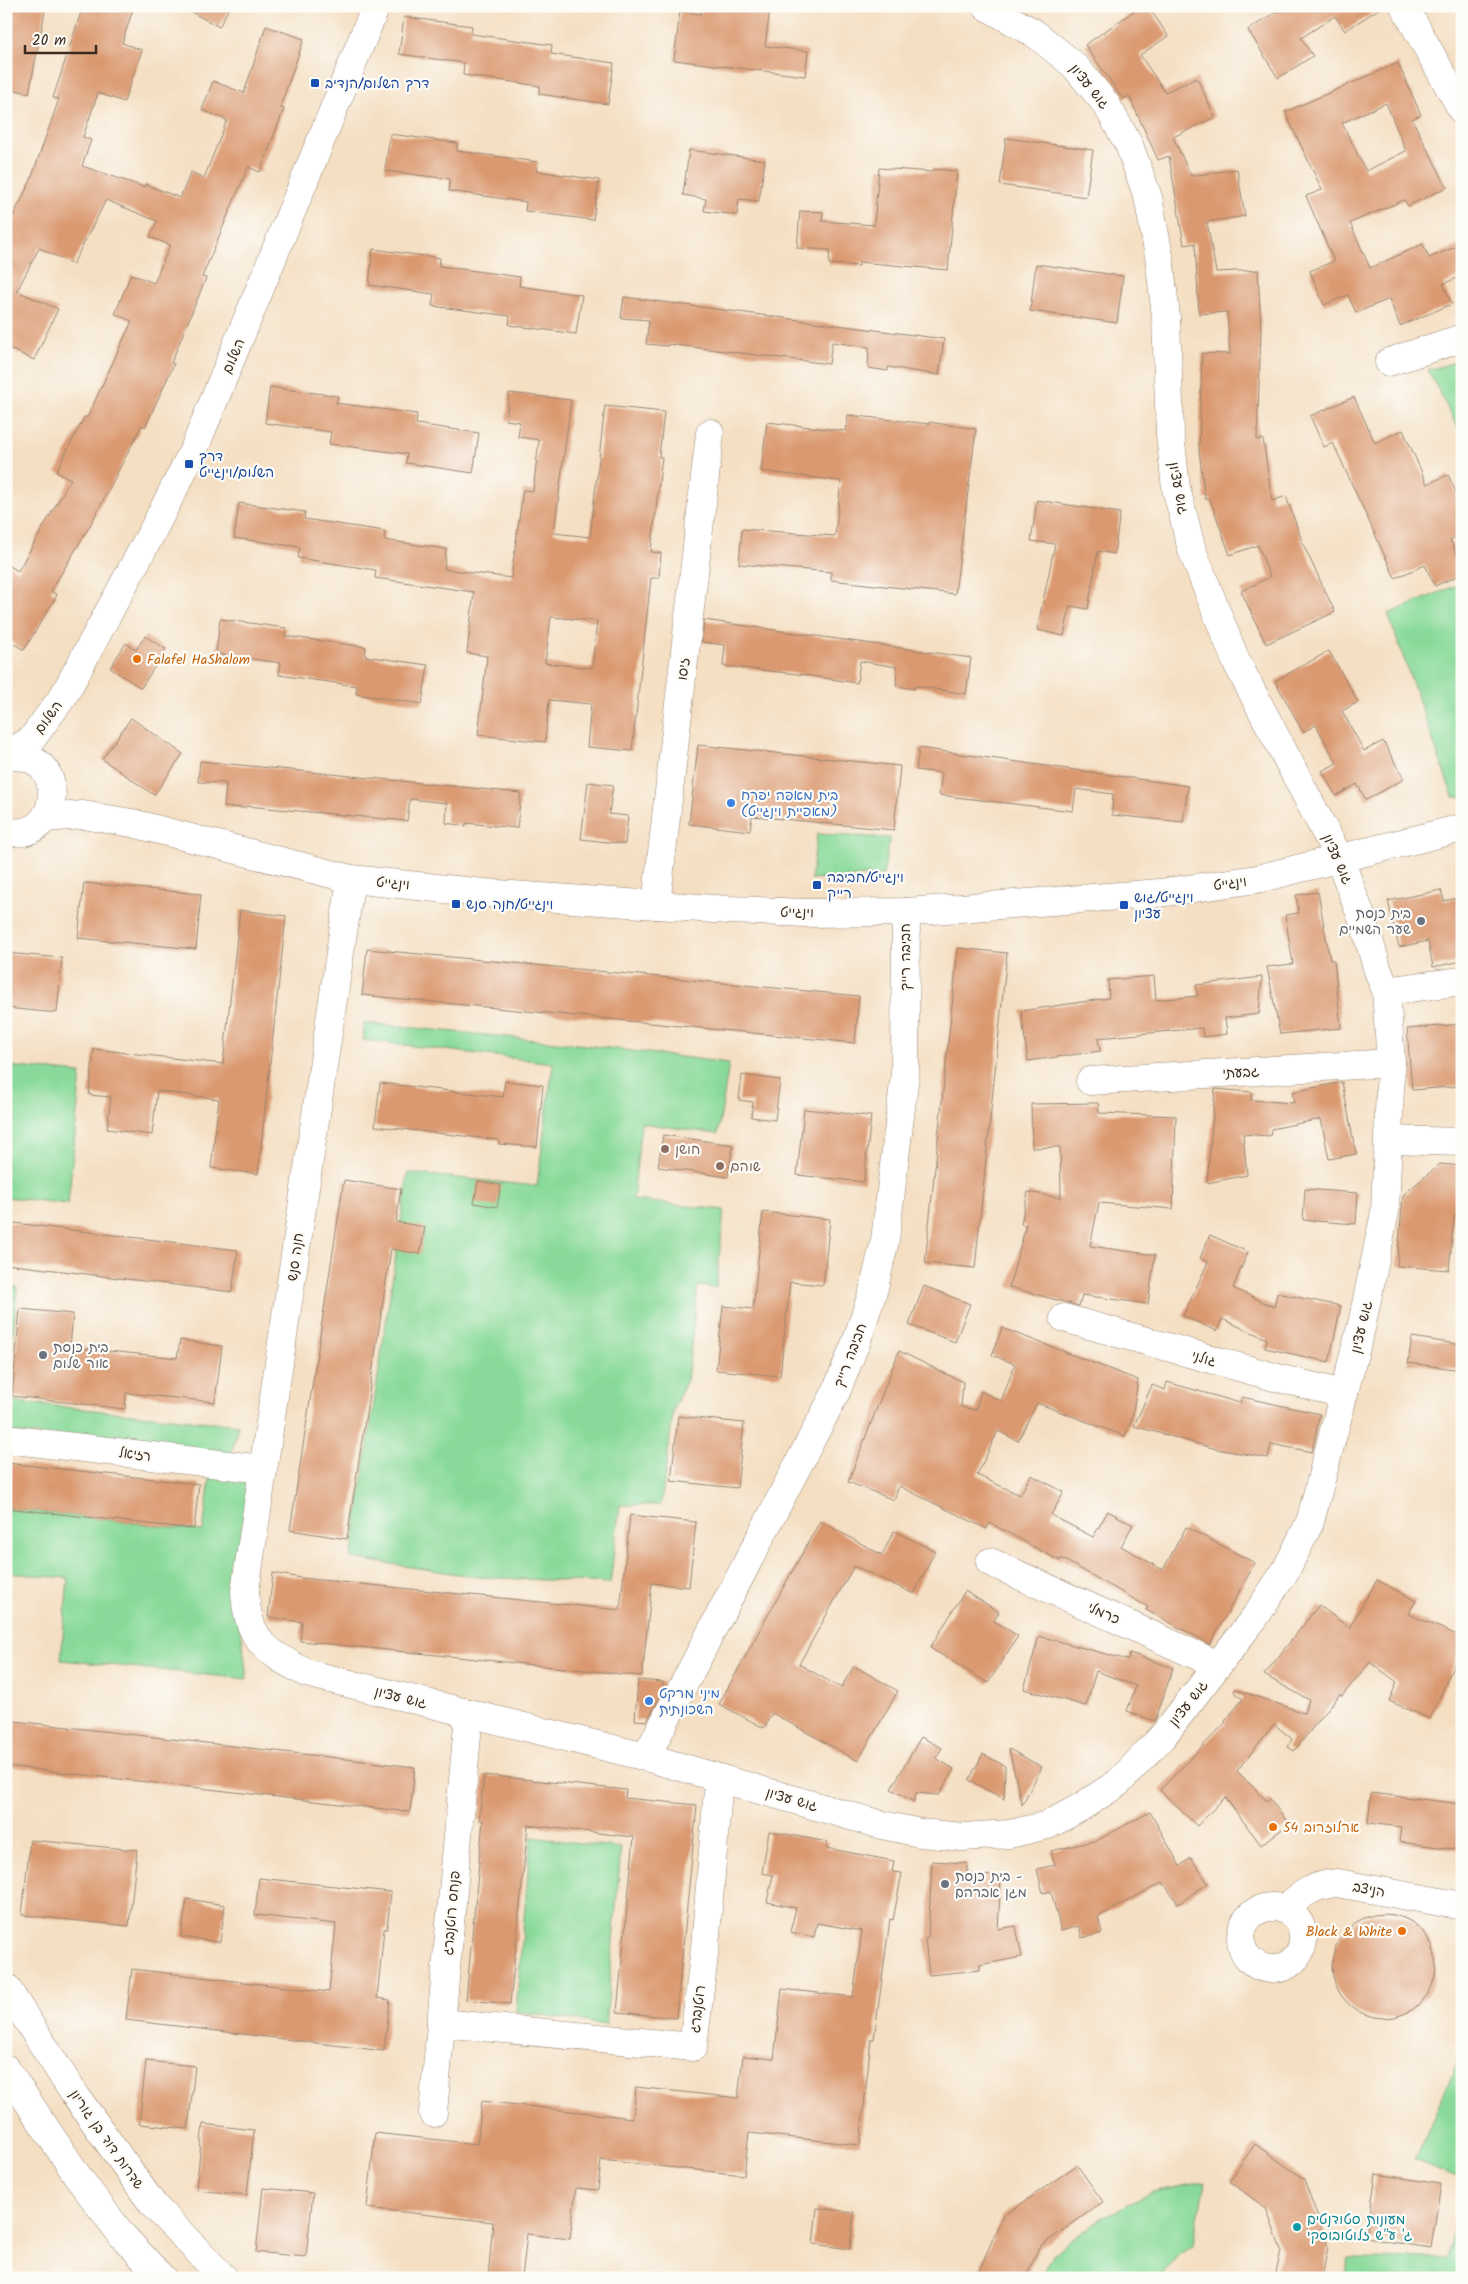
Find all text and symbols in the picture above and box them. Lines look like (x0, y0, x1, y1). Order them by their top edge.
scale bar (25, 22, 96, 54)
text: 20 m (32, 29, 66, 53)
street label: גוש עציון (1064, 59, 1115, 115)
place label: דרך השלום/הנדיב (325, 73, 429, 95)
marker: דרך השלום/הנדיב (309, 77, 321, 89)
street label: השלום (217, 335, 251, 378)
place label: דרך השלום/וינגייט (199, 446, 274, 484)
marker: דרך השלום/וינגייט (183, 458, 195, 470)
street label: גוש עציון (1162, 460, 1194, 517)
place label: Falafel HaShalom (147, 649, 250, 671)
marker: Falafel HaShalom (131, 653, 143, 665)
street label: זיסו (672, 656, 696, 682)
street label: השלום (29, 696, 68, 739)
place label: בית מאפה יפרח (מאפיית וינגייט) (741, 785, 838, 823)
marker: בית מאפה יפרח (מאפיית וינגייט) (725, 797, 737, 809)
street label: גוש עציון (1316, 831, 1358, 889)
place label: וינגייט/חביבה רייק (827, 867, 904, 905)
street label: וינגייט (1212, 871, 1248, 897)
street label: וינגייט (375, 872, 411, 896)
marker: וינגייט/חביבה רייק (811, 879, 823, 891)
place label: וינגייט/גוש עציון (1134, 887, 1194, 925)
place label: וינגייט/חנה סנש (466, 894, 553, 916)
marker: וינגייט/חנה סנש (450, 898, 462, 910)
marker: וינגייט/גוש עציון (1118, 899, 1130, 911)
street label: וינגייט (780, 902, 814, 924)
place label: בית כנסת שער השמיים (1339, 903, 1411, 941)
marker: בית כנסת שער השמיים (1415, 915, 1427, 927)
street label: חביבה רייך (895, 923, 917, 991)
street label: גבעתי (1222, 1061, 1260, 1085)
place label: חושן (675, 1139, 700, 1161)
marker: חושן (659, 1143, 671, 1155)
place label: שוהם (730, 1156, 761, 1178)
marker: שוהם (714, 1160, 726, 1172)
street label: חנה סנש (282, 1231, 310, 1283)
street label: גוש עציון (1345, 1298, 1379, 1356)
street label: חביבה רייך (829, 1320, 873, 1391)
place label: בית כנסת אור שלום (53, 1337, 109, 1375)
street label: גולני (1189, 1345, 1219, 1373)
marker: בית כנסת אור שלום (37, 1349, 49, 1361)
street label: רזיאל (118, 1442, 152, 1468)
street label: כרמלי (1084, 1597, 1123, 1631)
street label: גוש עציון (1164, 1676, 1214, 1731)
street label: גוש עציון (372, 1681, 430, 1715)
place label: מיני מרקט השכונתית (659, 1683, 720, 1721)
marker: מיני מרקט השכונתית (643, 1695, 655, 1707)
street label: גוש עציון (763, 1782, 821, 1818)
place label: ארלוזרוב 54 (1283, 1817, 1359, 1839)
marker: ארלוזרוב 54 (1267, 1821, 1279, 1833)
place label: בית כנסת - מגן אברהם (955, 1866, 1027, 1904)
street label: פנחס רוטנברג (437, 1870, 467, 1956)
street label: הניצב (1351, 1876, 1387, 1904)
marker: בית כנסת - מגן אברהם (939, 1878, 951, 1890)
place label: Black & White (1306, 1921, 1393, 1943)
marker: Black & White (1396, 1925, 1408, 1937)
street label: רוטנברג (684, 1984, 712, 2034)
street label: שדרות דוד בן גוריון (63, 2085, 149, 2194)
place label: מעונות סטודנטים ג' ע"ש זלוטובוסקי (1307, 2209, 1413, 2247)
marker: מעונות סטודנטים ג' ע"ש זלוטובוסקי (1291, 2221, 1303, 2233)

